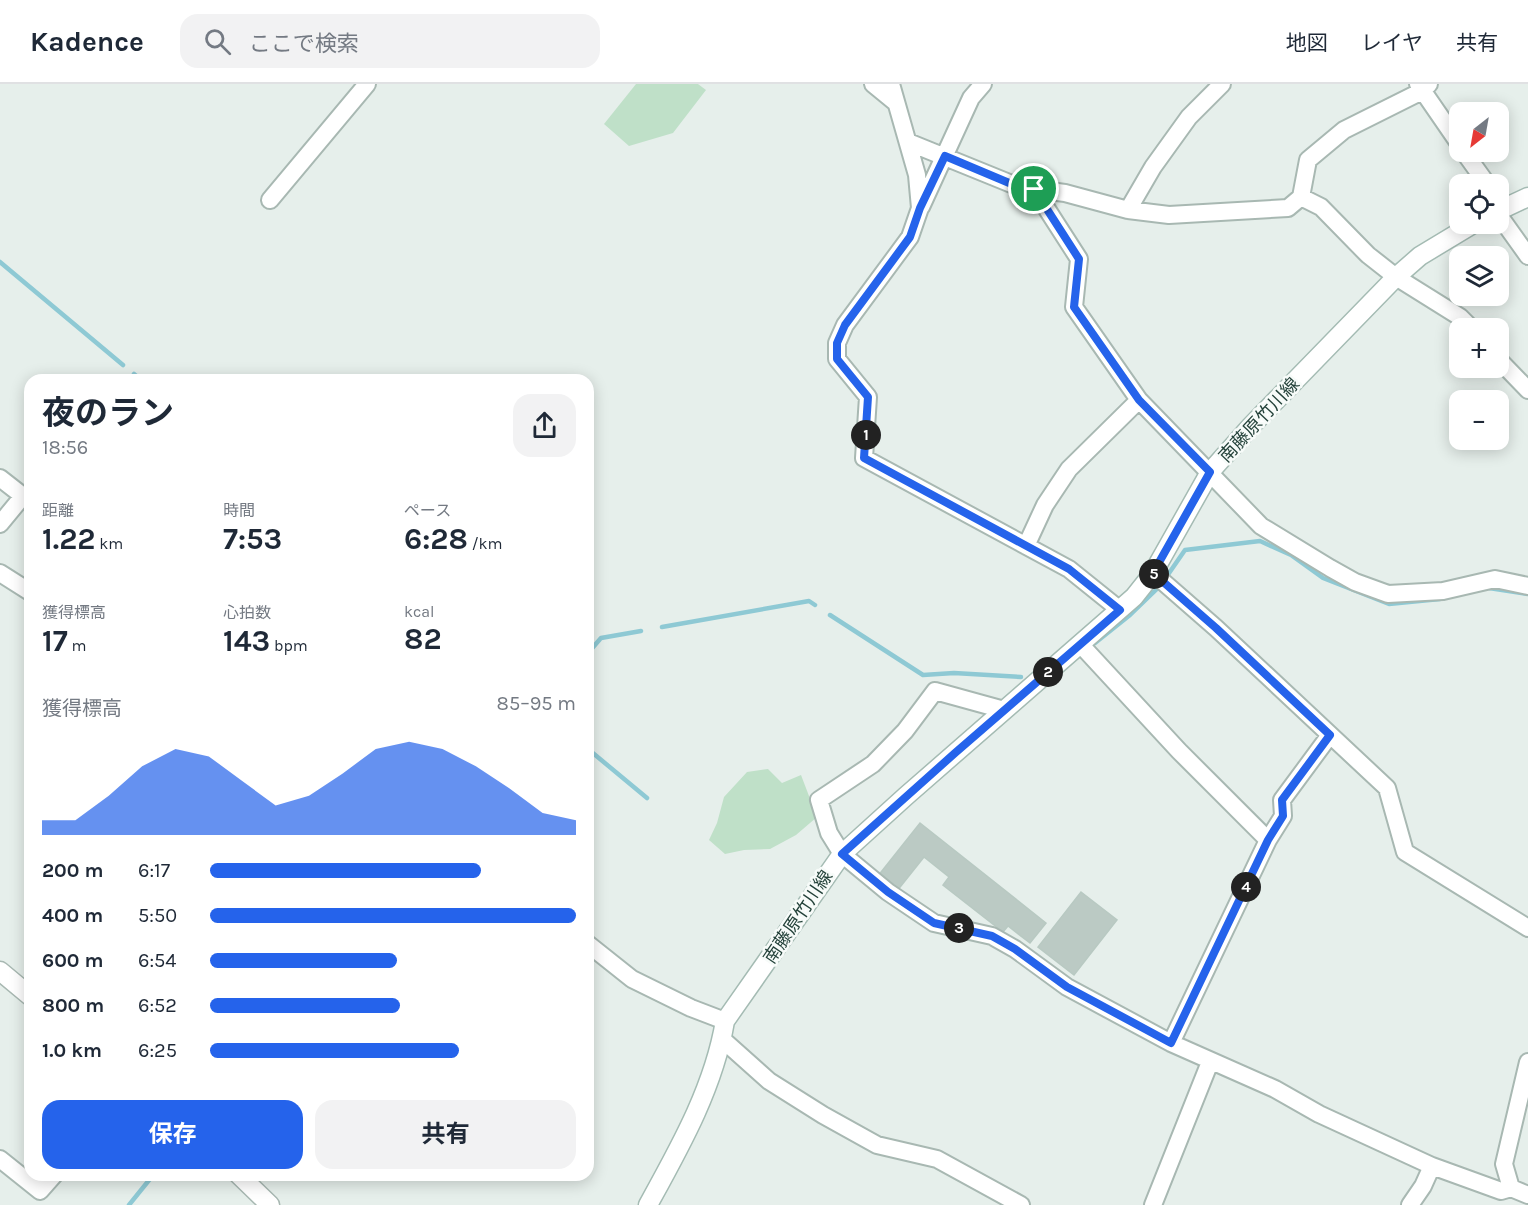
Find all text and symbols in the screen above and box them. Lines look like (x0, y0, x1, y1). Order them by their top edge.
search box (180, 14, 600, 68)
text: Kadence (30, 25, 144, 58)
icon: search (201, 25, 234, 58)
text: ここで検索 (249, 31, 359, 57)
text: 地図 (1286, 31, 1328, 55)
text: レイヤ (1361, 31, 1423, 55)
text: 共有 (1456, 31, 1498, 55)
north arrow (1449, 102, 1509, 162)
map controls (1449, 102, 1509, 450)
pin (1008, 163, 1059, 214)
icon: arrive (1017, 172, 1050, 205)
button: locate (1449, 174, 1509, 234)
button: layers (1449, 246, 1509, 306)
button: + (1449, 318, 1509, 378)
street label: 南藤原竹川線 (1214, 373, 1304, 467)
button: − (1449, 390, 1509, 450)
text: 夜のラン (42, 394, 174, 432)
button: share (513, 394, 576, 457)
pin: 1 (851, 420, 881, 450)
text: 1 (863, 425, 869, 444)
text: 18:56 (42, 436, 88, 459)
text: 距離 (42, 501, 74, 520)
text: 時間 (223, 501, 255, 520)
text: ペース (404, 501, 451, 520)
text: 1.22 (42, 521, 95, 557)
text: 7:53 (223, 521, 282, 557)
text: 6:28 (404, 521, 468, 557)
text: km (95, 534, 123, 553)
text: /km (468, 534, 503, 553)
pin: 5 (1139, 559, 1169, 589)
text: 5 (1149, 564, 1159, 583)
text: kcal (404, 602, 435, 621)
text: 獲得標高 (42, 603, 106, 622)
text: 心拍数 (223, 603, 271, 622)
text: 82 (404, 621, 442, 657)
text: 17 (42, 623, 68, 659)
text: 143 (223, 623, 270, 659)
text: m (68, 636, 86, 655)
text: bpm (270, 636, 308, 655)
pin: 2 (1033, 657, 1063, 687)
text: 2 (1043, 662, 1053, 681)
text: 85–95 m (497, 692, 576, 715)
text: 獲得標高 (42, 697, 122, 720)
text: 200 m (42, 859, 103, 882)
text: 6:17 (138, 859, 170, 882)
street label: 南藤原竹川線 (759, 866, 837, 968)
pin: 4 (1231, 872, 1261, 902)
text: 4 (1241, 877, 1251, 896)
text: 400 m (42, 904, 103, 927)
text: 5:50 (138, 904, 177, 927)
pin: 3 (944, 913, 974, 943)
text: 3 (954, 918, 964, 937)
text: 600 m (42, 949, 103, 972)
text: 6:54 (138, 949, 177, 972)
text: 800 m (42, 994, 104, 1017)
text: 6:52 (138, 994, 177, 1017)
text: 1.0 km (42, 1039, 102, 1062)
text: 6:25 (138, 1039, 177, 1062)
button: 保存 (42, 1100, 303, 1169)
button: 共有 (315, 1100, 576, 1169)

